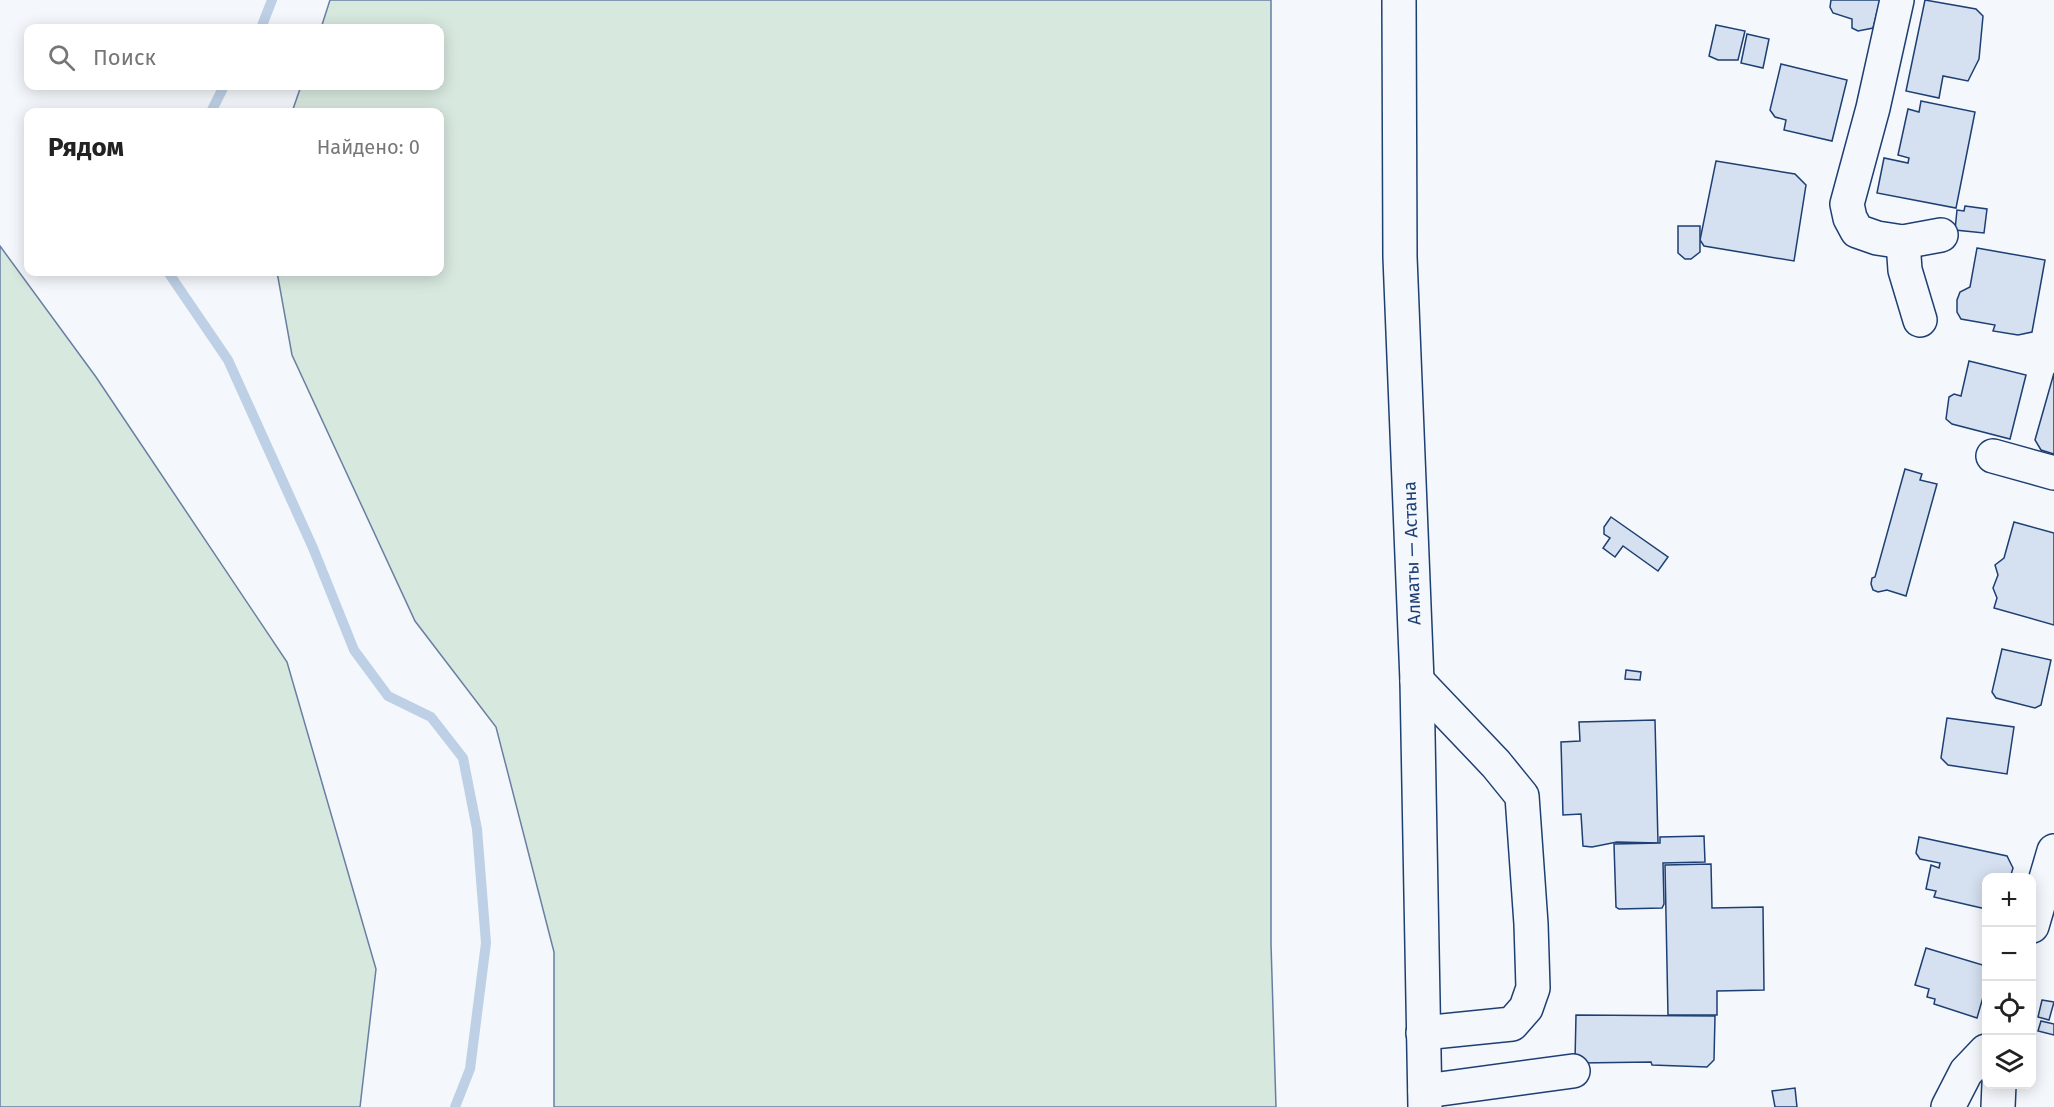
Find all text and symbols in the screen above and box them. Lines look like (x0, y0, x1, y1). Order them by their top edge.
search box (24, 24, 444, 90)
icon: search (45, 41, 78, 74)
text: Поиск (93, 44, 156, 71)
text: Рядом (48, 132, 124, 163)
text: Найдено: 0 (317, 135, 420, 159)
street label: Алматы — Астана (1398, 481, 1426, 625)
map controls (1982, 873, 2036, 1089)
button: + (1982, 873, 2036, 927)
button: − (1982, 927, 2036, 981)
button: locate (1982, 981, 2036, 1035)
button: layers (1982, 1035, 2036, 1089)

